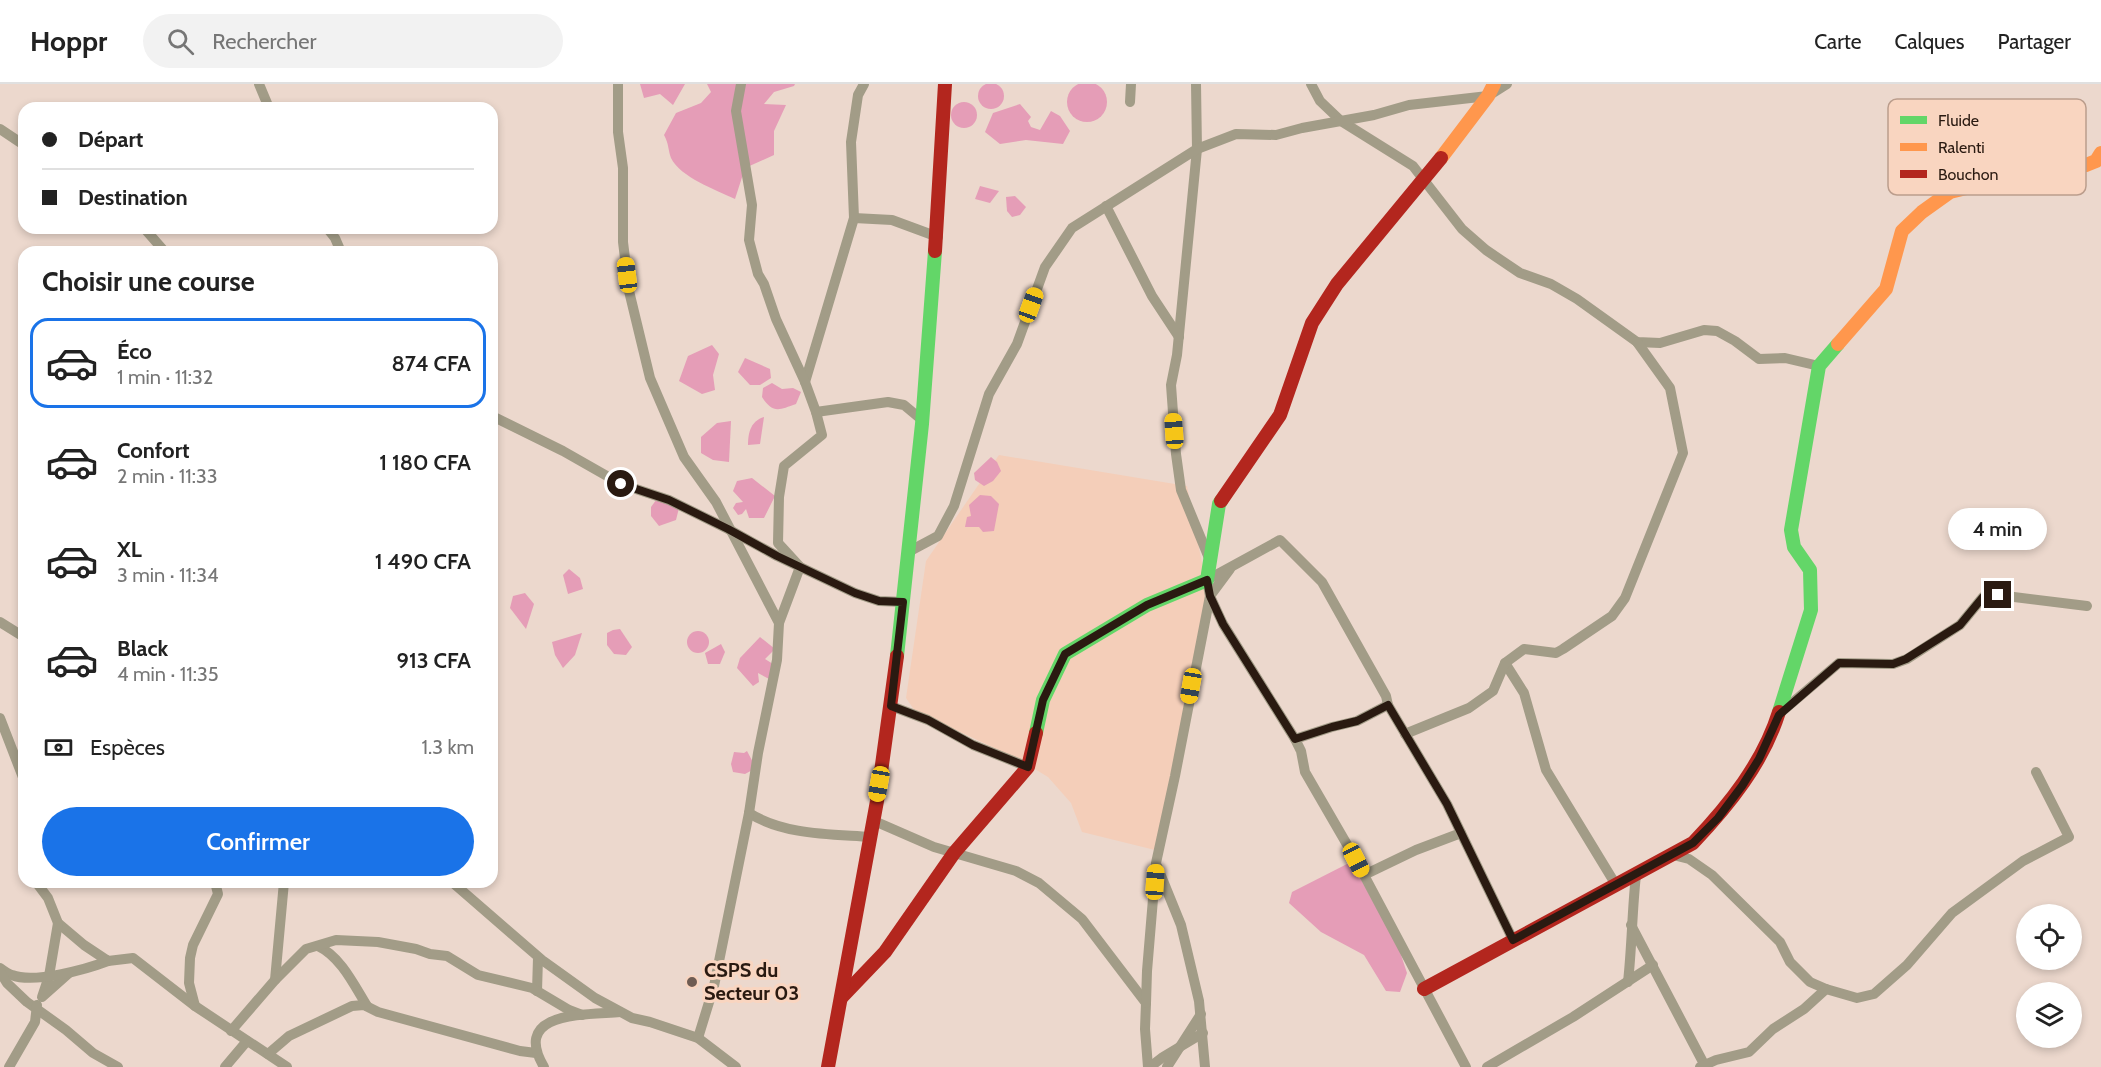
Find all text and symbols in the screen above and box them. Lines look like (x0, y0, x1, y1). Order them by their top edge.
search box (143, 14, 563, 68)
text: Hoppr (30, 24, 107, 58)
icon: search (164, 25, 197, 58)
text: Rechercher (212, 28, 316, 55)
text: Carte (1814, 29, 1862, 54)
text: Calques (1895, 29, 1965, 54)
text: Partager (1998, 29, 2071, 54)
legend (1888, 99, 2086, 195)
text: Fluide (1938, 111, 1979, 130)
text: Départ (78, 126, 143, 153)
text: Ralenti (1938, 138, 1985, 157)
text: Bouchon (1938, 165, 1998, 184)
text: Destination (78, 184, 188, 211)
car (616, 256, 638, 294)
text: Choisir une course (42, 265, 255, 298)
car (1016, 285, 1046, 325)
icon: car (45, 336, 99, 390)
text: Éco (117, 338, 152, 365)
text: 874 CFA (392, 350, 471, 377)
text: 1 min · 11:32 (117, 365, 213, 389)
car (1164, 412, 1184, 450)
icon: car (45, 435, 99, 489)
text: Confort (117, 437, 190, 464)
text: 1 180 CFA (379, 449, 471, 476)
text: 2 min · 11:33 (117, 464, 218, 488)
route start (607, 470, 634, 497)
callout: 4 min (1948, 508, 2048, 550)
text: 4 min (1973, 517, 2022, 541)
icon: car (45, 534, 99, 588)
text: XL (117, 536, 142, 563)
text: 1 490 CFA (375, 548, 471, 575)
text: 3 min · 11:34 (117, 563, 219, 587)
route end (1984, 581, 2011, 608)
icon: car (45, 633, 99, 687)
text: Black (117, 635, 168, 662)
text: 913 CFA (396, 647, 471, 674)
text: 4 min · 11:35 (117, 662, 219, 686)
car (1179, 667, 1203, 705)
icon: cash (42, 731, 75, 764)
text: Espèces (90, 734, 165, 761)
text: 1.3 km (422, 735, 474, 759)
car (867, 765, 891, 803)
button: Confirmer (42, 807, 474, 876)
car (1340, 840, 1372, 880)
car (1145, 863, 1165, 901)
map controls (2016, 904, 2082, 1048)
button: locate (2016, 904, 2082, 970)
place label: CSPS du Secteur 03 (704, 958, 799, 1005)
marker: CSPS du Secteur 03 (685, 975, 699, 989)
button: layers (2016, 982, 2082, 1048)

